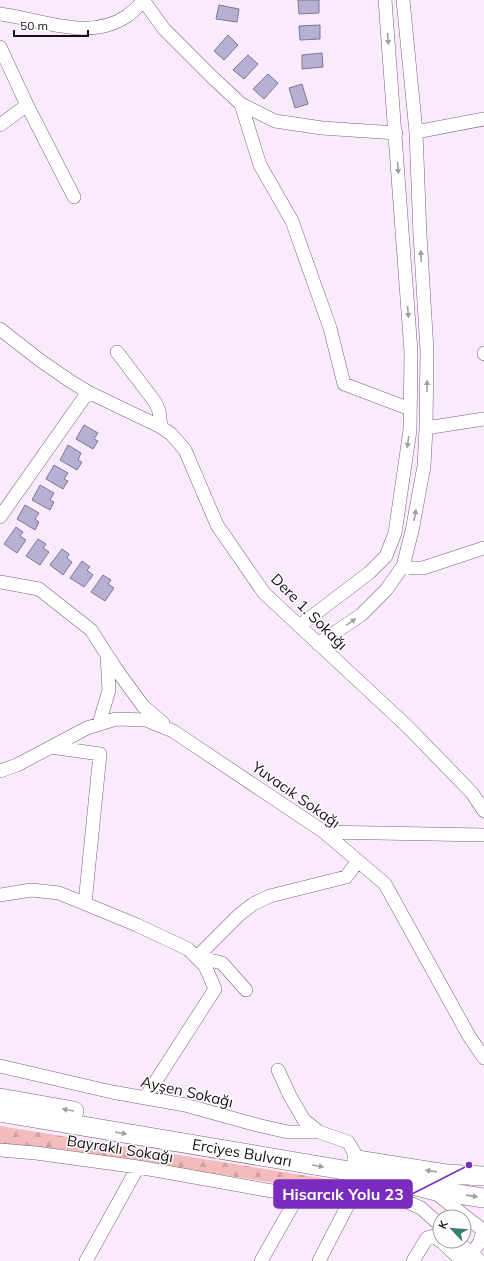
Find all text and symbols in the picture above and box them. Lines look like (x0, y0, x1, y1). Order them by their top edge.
scale bar (14, 12, 88, 38)
text: 50 m (20, 18, 48, 33)
one-way arrow (385, 33, 392, 45)
one-way arrow (395, 162, 402, 174)
one-way arrow (418, 250, 425, 262)
one-way arrow (405, 306, 412, 318)
one-way arrow (424, 379, 430, 392)
one-way arrow (405, 436, 411, 448)
one-way arrow (412, 509, 418, 521)
street label: Dere 1. Sokağı (267, 569, 352, 654)
one-way arrow (345, 618, 356, 626)
street label: Yuvacık Sokağı (248, 757, 344, 832)
street label: Ayşen Sokağı (139, 1072, 235, 1111)
one-way arrow (62, 1107, 74, 1113)
one-way arrow (115, 1130, 127, 1136)
street label: Bayraklı Sokağı (66, 1131, 175, 1166)
street label: Erciyes Bulvarı (191, 1134, 293, 1171)
one-way arrow (312, 1163, 325, 1169)
one-way arrow (425, 1168, 437, 1174)
callout: Hisarcık Yolu 23 (274, 1180, 412, 1208)
text: Hisarcık Yolu 23 (282, 1184, 404, 1204)
one-way arrow (466, 1193, 478, 1199)
north arrow (432, 1209, 472, 1249)
text: K (435, 1218, 451, 1231)

